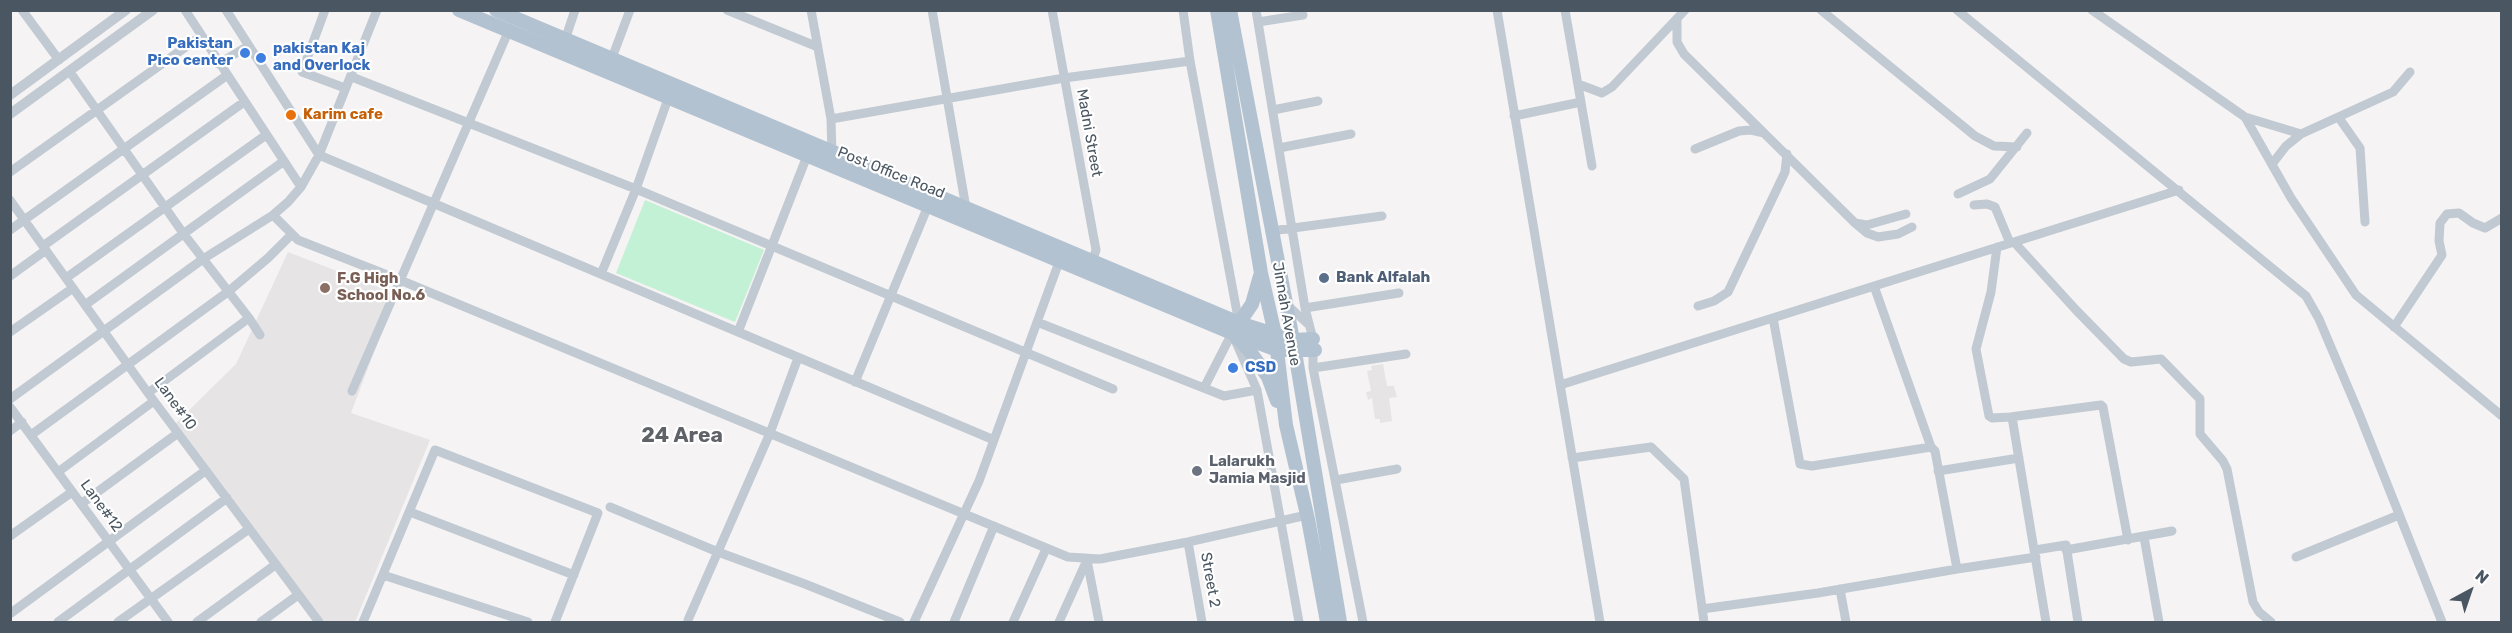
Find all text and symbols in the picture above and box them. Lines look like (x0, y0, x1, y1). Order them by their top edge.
place label: Pakistan Pico center (147, 35, 233, 70)
place label: pakistan Kaj and Overlock (273, 40, 370, 75)
marker: Pakistan Pico center (238, 46, 252, 60)
marker: pakistan Kaj and Overlock (254, 51, 268, 65)
street label: Madni Street (1072, 88, 1106, 178)
place label: Karim cafe (303, 106, 383, 124)
marker: Karim cafe (284, 108, 298, 122)
street label: Post Office Road (835, 143, 947, 203)
street label: Jinnah Avenue (1268, 261, 1304, 367)
place label: Bank Alfalah (1336, 269, 1430, 287)
place label: F.G High School No.6 (337, 270, 425, 305)
marker: Bank Alfalah (1317, 271, 1331, 285)
marker: F.G High School No.6 (318, 281, 332, 295)
place label: CSD (1245, 359, 1276, 377)
marker: CSD (1226, 361, 1240, 375)
street label: Lane#10 (150, 374, 200, 434)
district label: 24 Area (641, 423, 723, 449)
place label: Lalarukh Jamia Masjid (1209, 453, 1306, 488)
marker: Lalarukh Jamia Masjid (1190, 464, 1204, 478)
street label: Lane#12 (76, 476, 126, 536)
street label: Street 2 (1196, 551, 1224, 609)
north arrow (2440, 561, 2500, 621)
text: N (2471, 566, 2492, 588)

